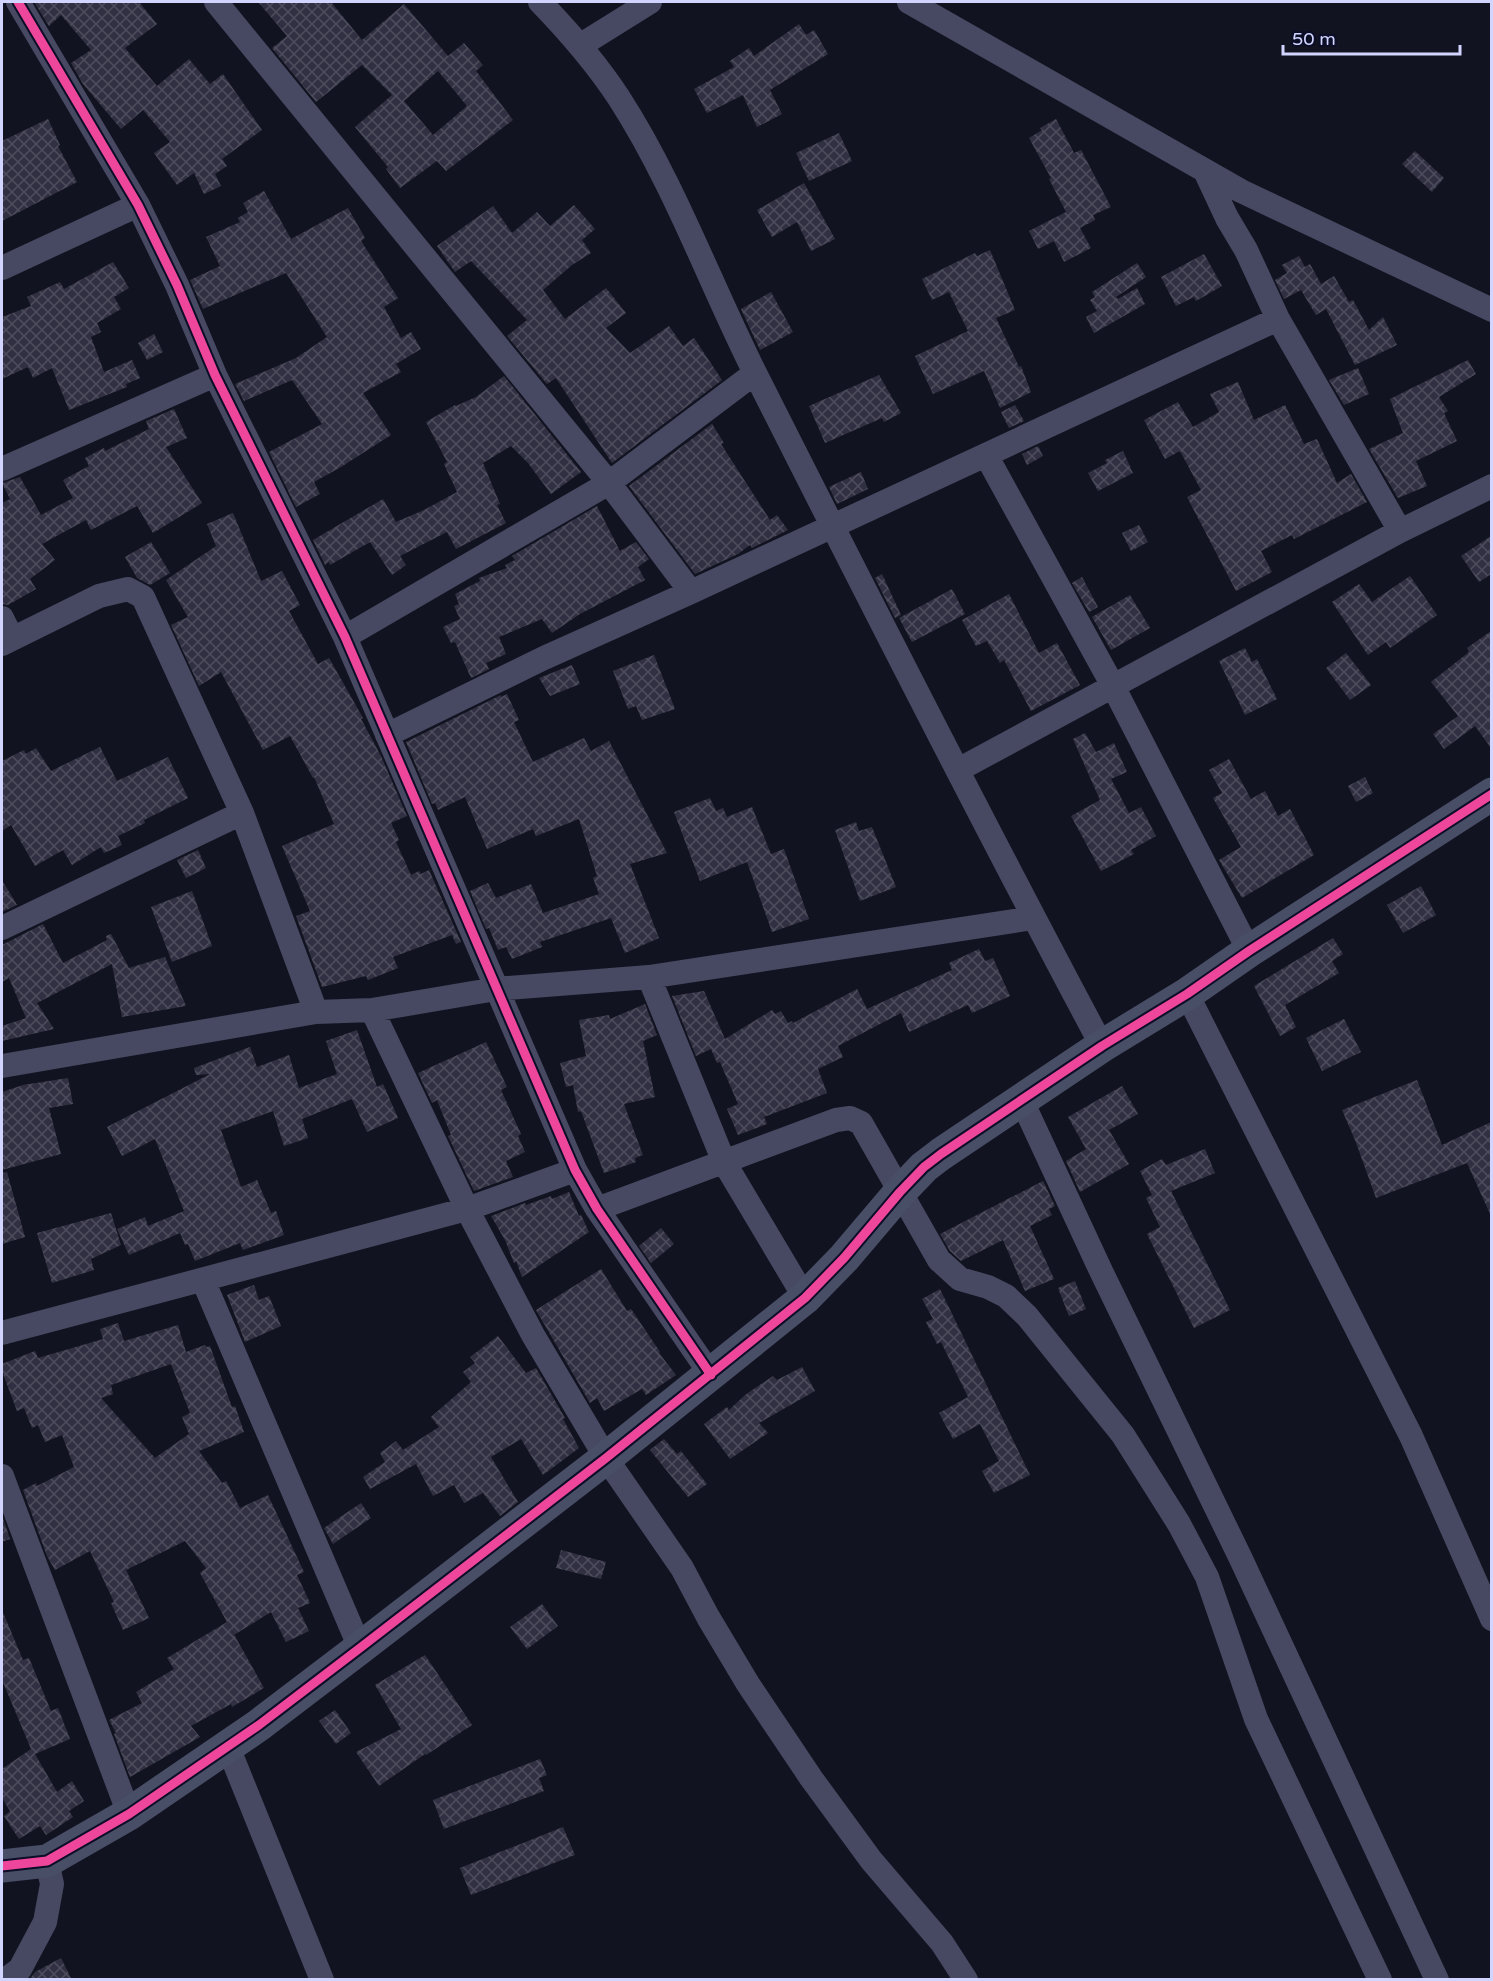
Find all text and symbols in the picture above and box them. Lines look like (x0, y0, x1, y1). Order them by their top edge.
scale bar (1283, 18, 1460, 56)
text: 50 m (1292, 28, 1336, 50)

